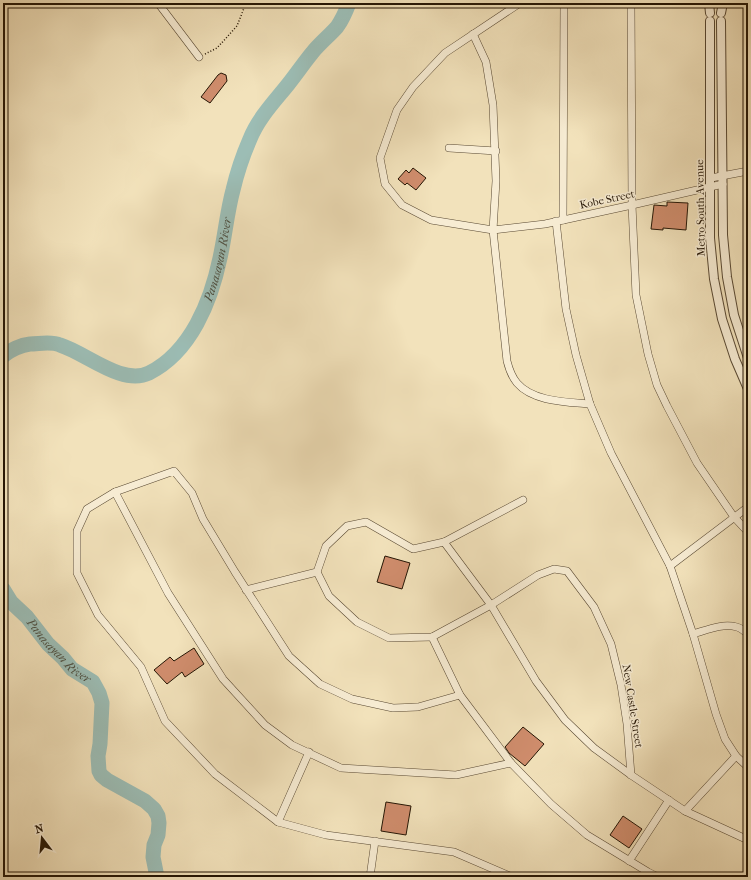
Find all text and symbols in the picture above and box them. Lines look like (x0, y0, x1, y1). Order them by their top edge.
street label: Metro South Avenue (693, 159, 708, 257)
street label: Kobe Street (578, 187, 636, 212)
water label: Panasayan River (200, 215, 234, 305)
water label: Panasayan River (23, 615, 95, 687)
street label: New Castle Street (619, 663, 646, 749)
north arrow (22, 818, 62, 858)
text: N (34, 821, 46, 836)

